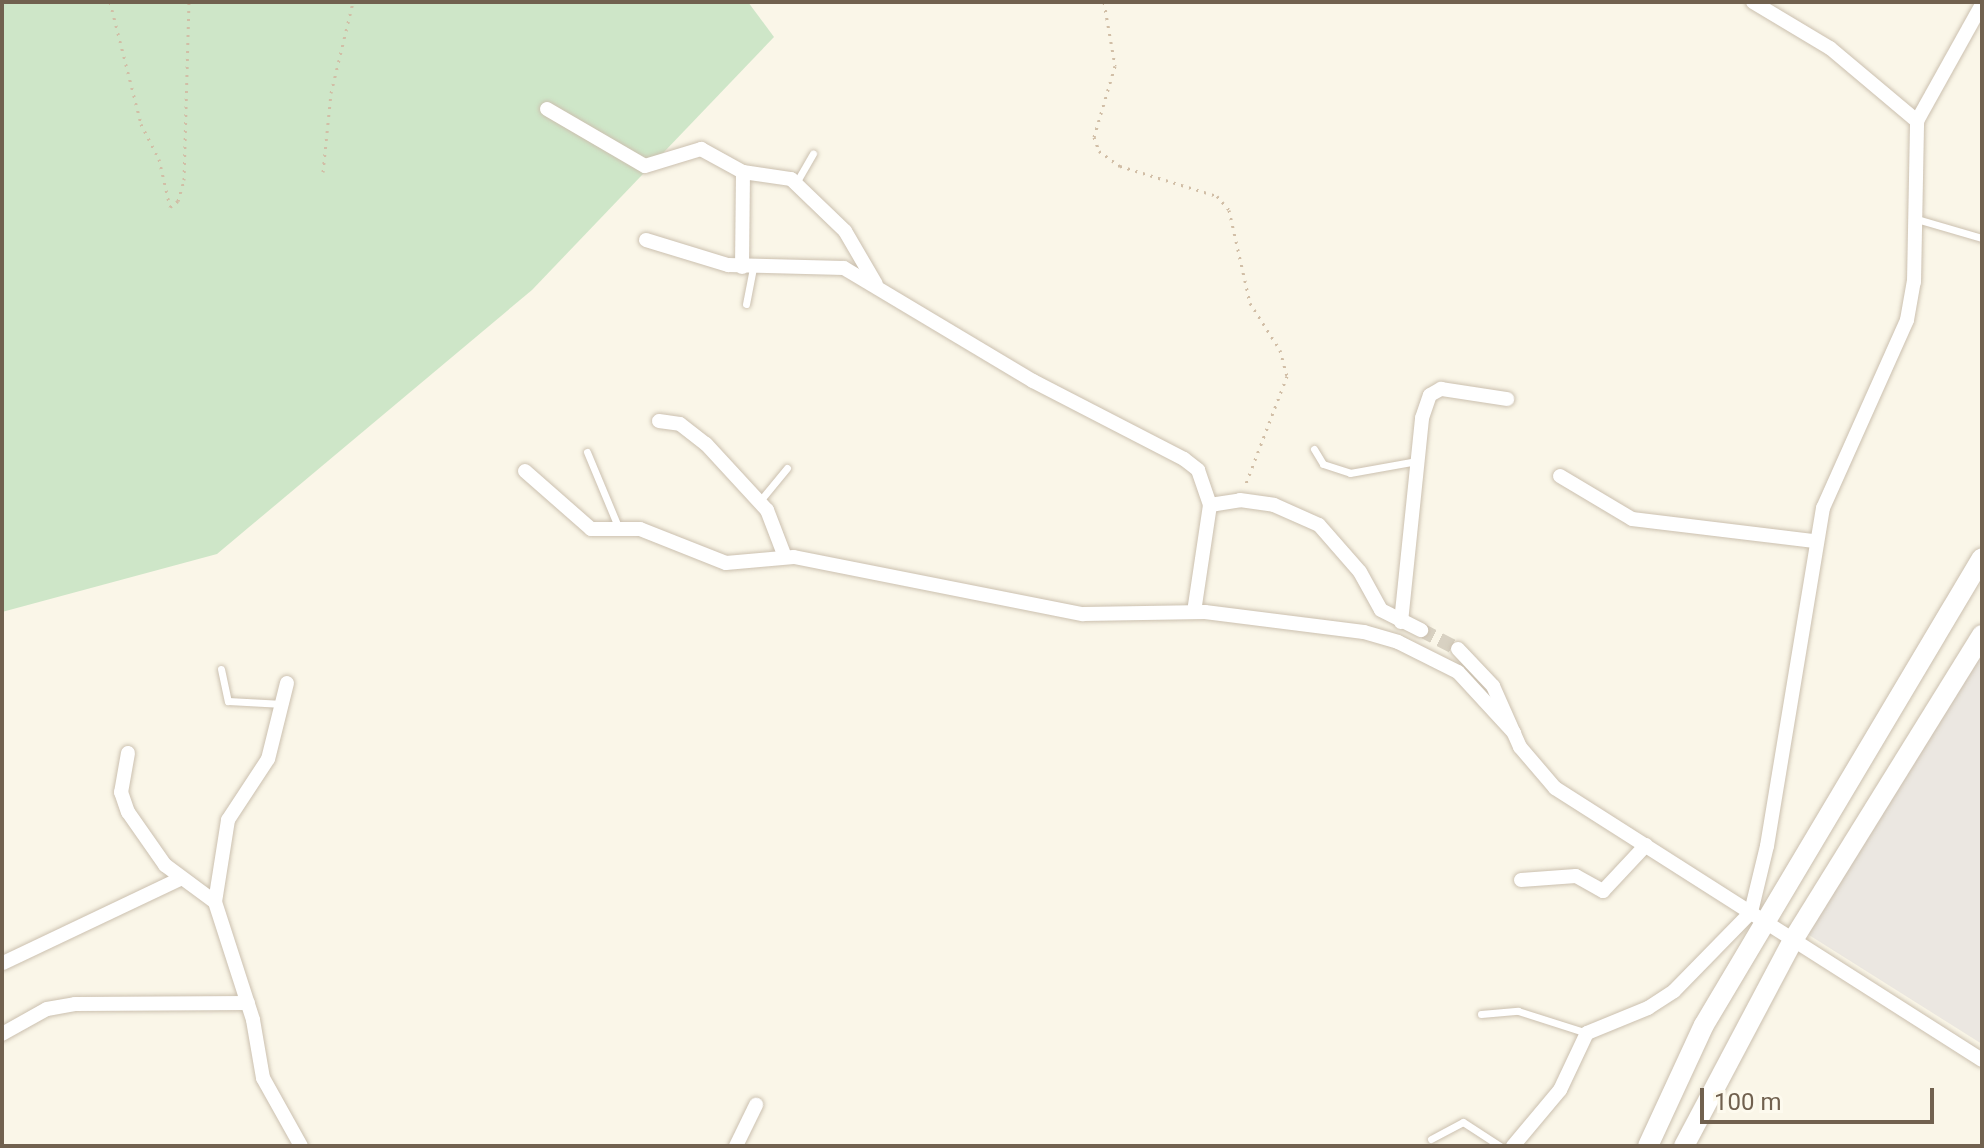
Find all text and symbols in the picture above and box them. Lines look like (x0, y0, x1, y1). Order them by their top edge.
scale bar (1704, 1072, 1938, 1122)
text: 100 m (1714, 1088, 1781, 1116)

